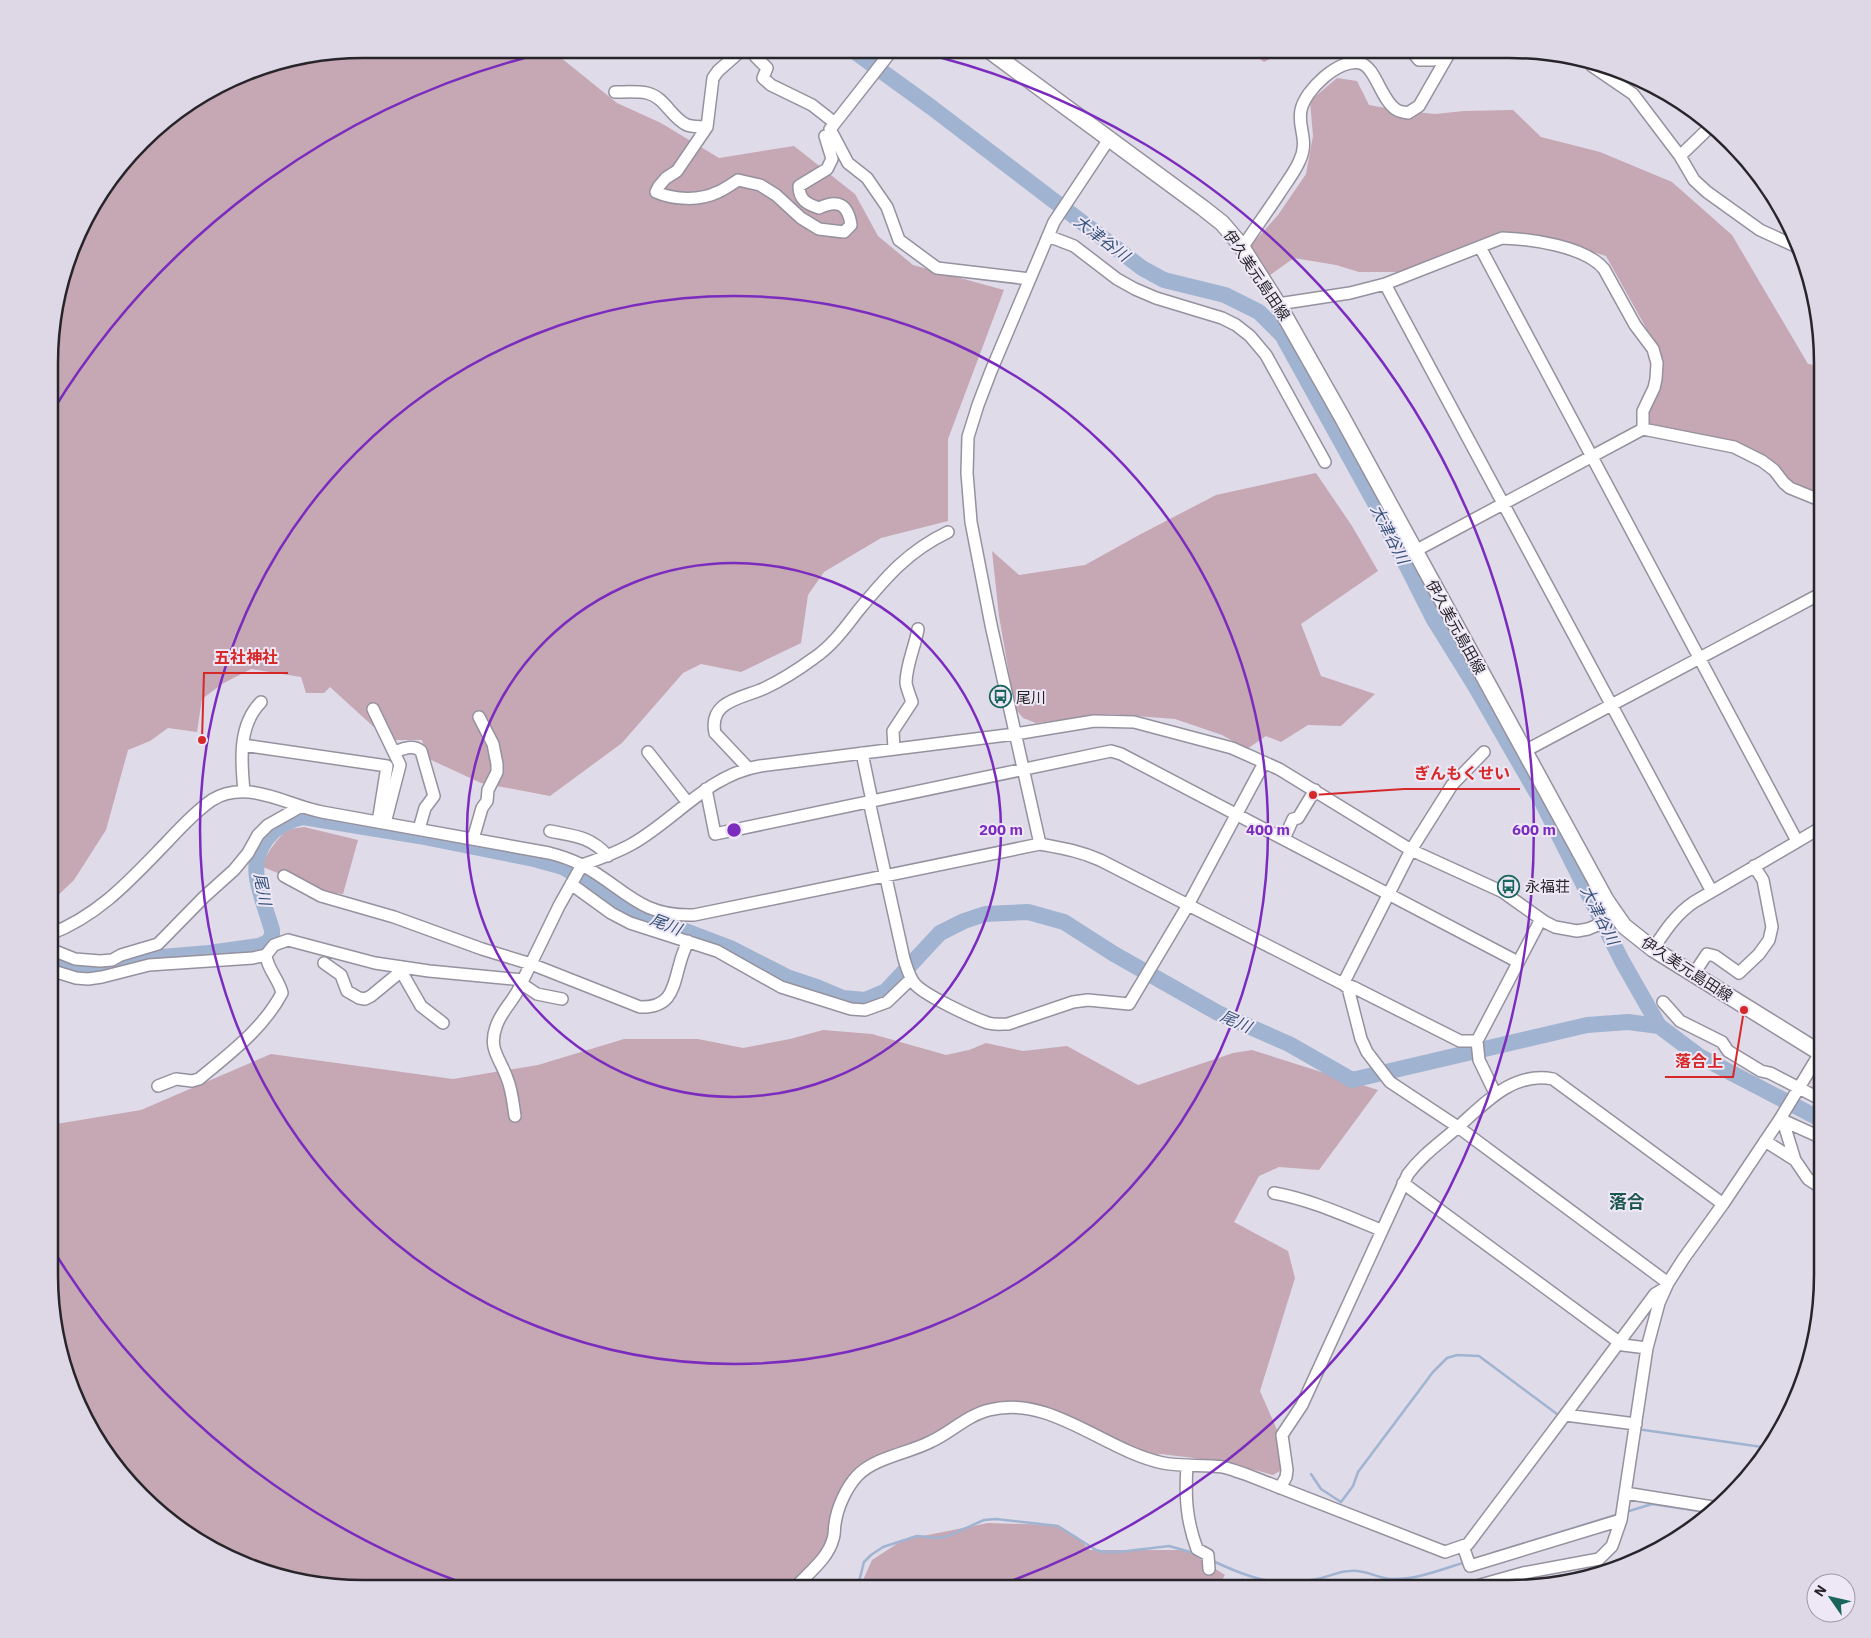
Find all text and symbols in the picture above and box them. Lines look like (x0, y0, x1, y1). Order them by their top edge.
water label: 大津谷川 (1070, 211, 1135, 266)
street label: 伊久美元島田線 (1220, 226, 1294, 324)
water label: 大津谷川 (1367, 501, 1414, 569)
street label: 伊久美元島田線 (1422, 576, 1490, 678)
callout: 五社神社 (204, 642, 288, 673)
text: 五社神社 (214, 647, 278, 667)
bus stop icon: 尾川 (988, 685, 1012, 709)
place label: 尾川 (1016, 688, 1046, 707)
callout: ぎんもくせい (1404, 758, 1520, 789)
text: ぎんもくせい (1414, 763, 1510, 783)
text: 200 m (979, 820, 1023, 839)
text: 400 m (1246, 820, 1290, 839)
text: 600 m (1512, 820, 1556, 839)
centre of rings (725, 821, 743, 839)
water label: 尾川 (250, 871, 276, 909)
bus stop icon: 永福荘 (1497, 874, 1521, 898)
place label: 永福荘 (1525, 877, 1570, 896)
water label: 大津谷川 (1577, 882, 1624, 950)
water label: 尾川 (647, 909, 686, 940)
street label: 伊久美元島田線 (1638, 932, 1736, 1006)
water label: 尾川 (1217, 1005, 1257, 1037)
callout: 落合上 (1665, 1046, 1733, 1077)
text: 落合上 (1675, 1051, 1723, 1071)
district label: 落合 (1609, 1190, 1645, 1213)
north arrow (1806, 1573, 1856, 1623)
text: N (1810, 1581, 1831, 1600)

